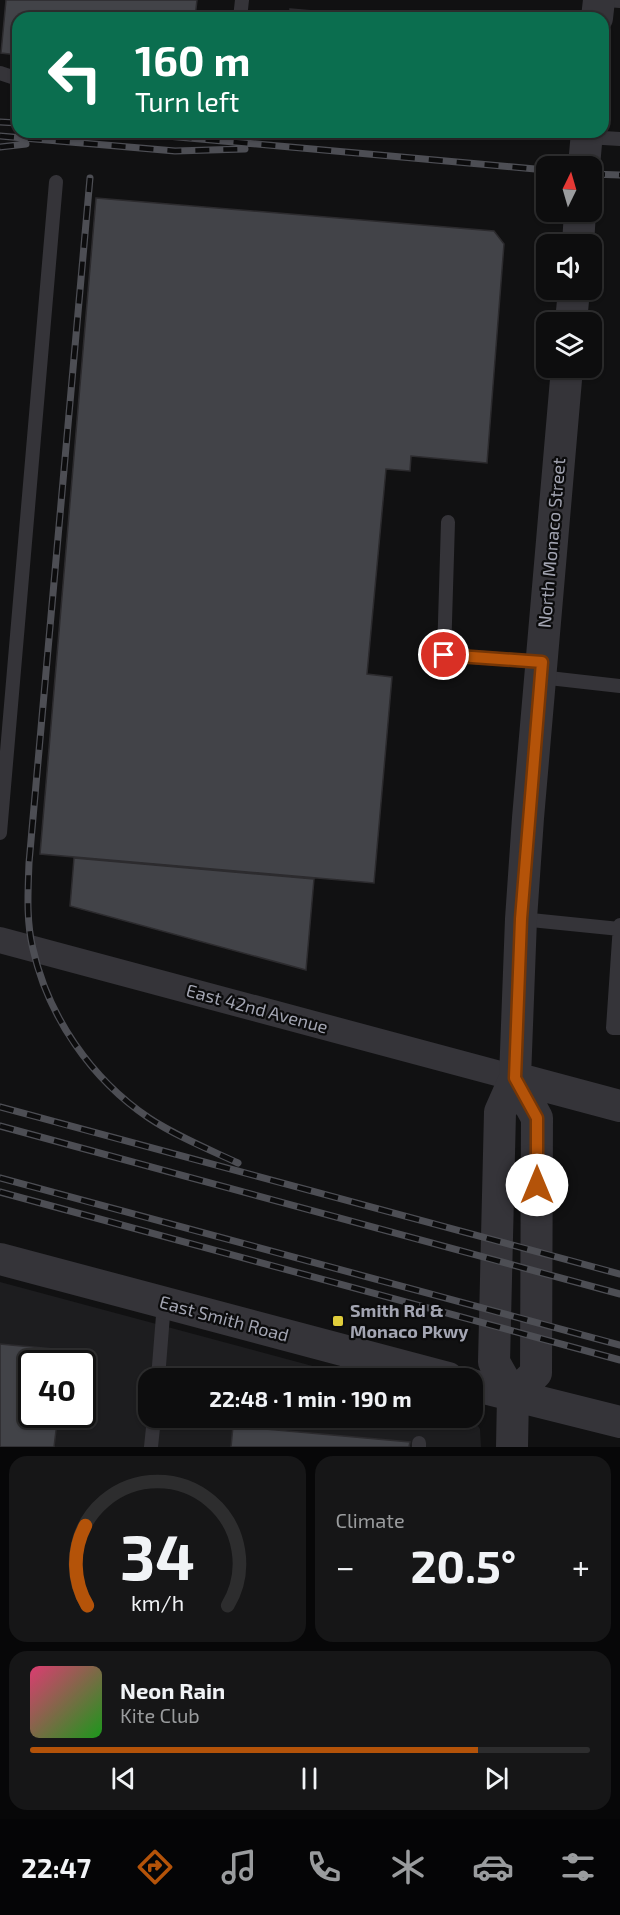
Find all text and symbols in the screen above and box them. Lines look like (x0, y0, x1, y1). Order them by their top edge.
text: 160 m (135, 34, 251, 84)
icon: left (36, 36, 114, 114)
text: Turn left (135, 85, 239, 117)
north arrow (536, 156, 602, 222)
map controls (536, 156, 602, 378)
button: sound (536, 234, 602, 300)
button: layers (536, 312, 602, 378)
street label: North Monaco Street (533, 457, 569, 629)
pin (418, 629, 469, 680)
icon: arrive (427, 638, 460, 671)
street label: East 42nd Avenue (184, 979, 331, 1038)
position arrow (505, 1153, 569, 1217)
street label: East Smith Road (157, 1290, 291, 1346)
place label: Smith Rd & Monaco Pkwy (350, 1299, 469, 1342)
marker: Smith Rd & Monaco Pkwy (331, 1314, 345, 1328)
speed limit sign: 40 (18, 1350, 96, 1428)
text: 22:48 · 1 min · 190 m (209, 1385, 412, 1411)
text: Climate (336, 1508, 405, 1532)
text: 34 (120, 1518, 195, 1593)
text: 20.5° (410, 1538, 516, 1592)
text: − (336, 1546, 355, 1586)
text: + (572, 1546, 590, 1586)
text: km/h (131, 1590, 184, 1615)
text: Neon Rain (120, 1677, 225, 1703)
text: Kite Club (120, 1703, 200, 1727)
icon: previous (107, 1762, 140, 1795)
icon: pause (293, 1762, 326, 1795)
icon: next (480, 1762, 513, 1795)
icon: directions (134, 1846, 176, 1888)
icon: music (218, 1846, 260, 1888)
icon: phone (303, 1846, 345, 1888)
icon: climate (387, 1846, 429, 1888)
icon: car (472, 1846, 514, 1888)
icon: filters (557, 1846, 599, 1888)
text: 22:47 (21, 1851, 91, 1883)

